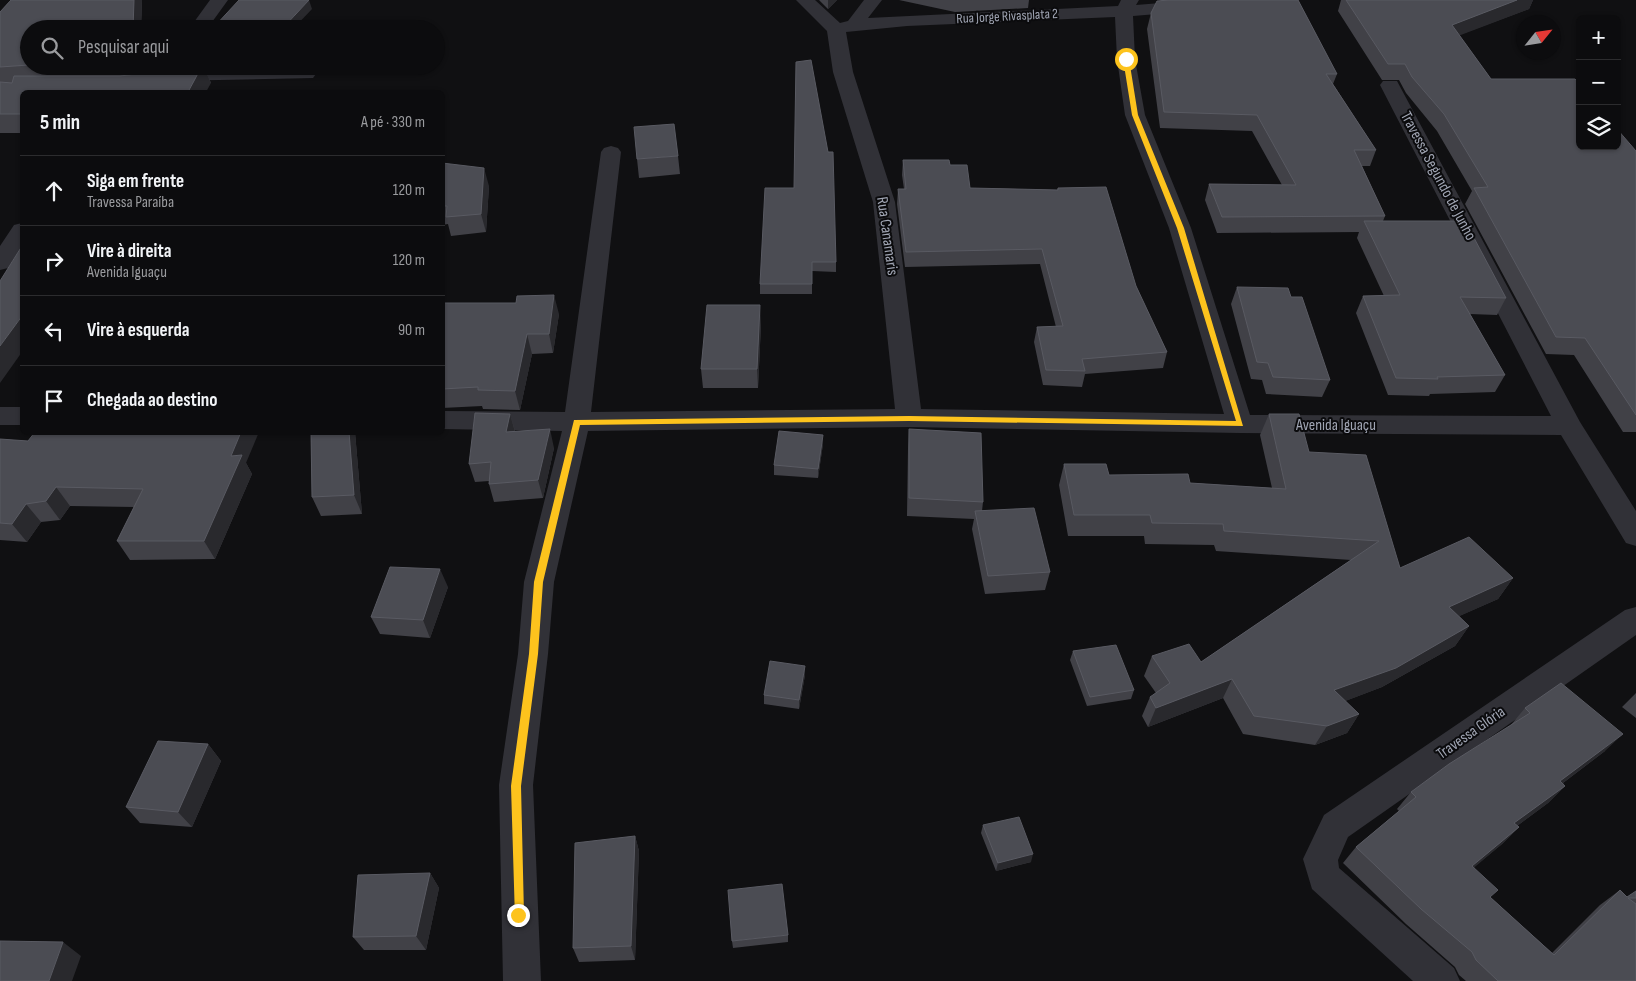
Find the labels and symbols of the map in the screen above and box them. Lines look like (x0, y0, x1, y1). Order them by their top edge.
street label: Rua Jorge Rivasplata 2 (956, 5, 1058, 27)
north arrow (1516, 15, 1561, 60)
route start (1115, 48, 1138, 71)
street label: Travessa Segundo de Junho (1396, 108, 1480, 244)
street label: Rua Canamaris (872, 195, 902, 277)
street label: Avenida Iguaçu (1295, 416, 1376, 435)
street label: Travessa Glória (1433, 702, 1509, 764)
route end (507, 904, 530, 927)

